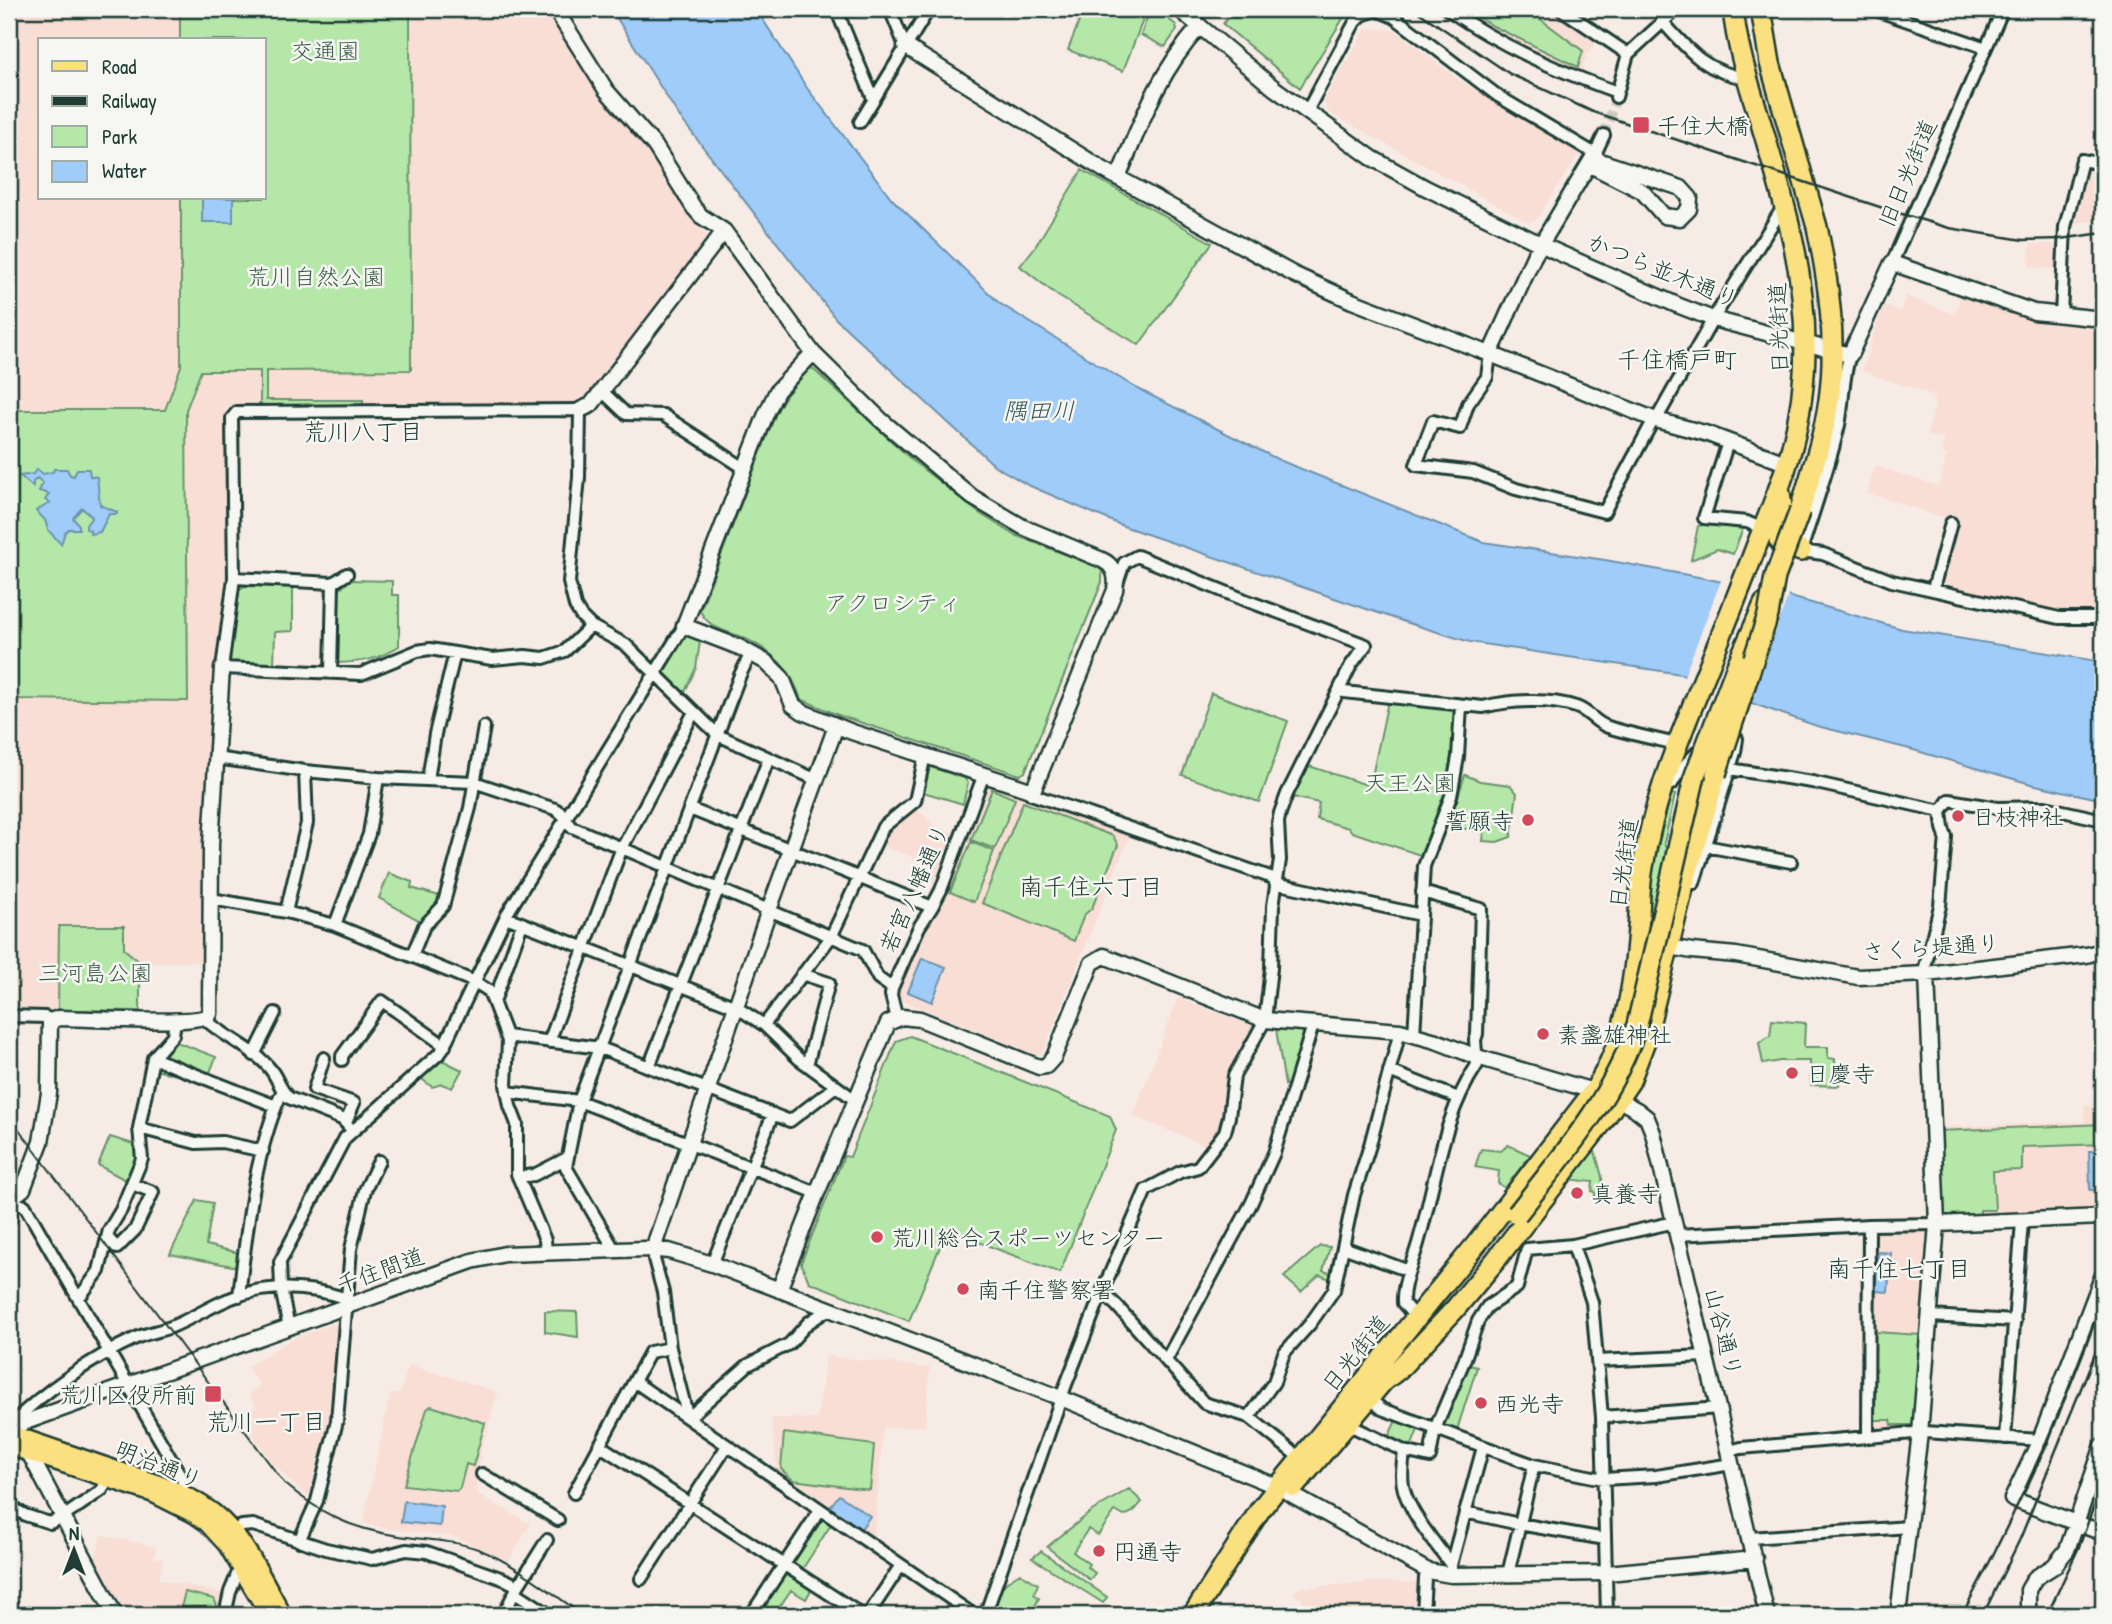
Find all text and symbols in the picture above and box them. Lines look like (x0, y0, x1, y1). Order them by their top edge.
park label: 交通園 (291, 35, 360, 66)
legend (38, 38, 266, 200)
text: Road (102, 52, 136, 81)
text: Railway (102, 86, 157, 115)
place label: 千住大橋 (1657, 110, 1749, 141)
street label: 旧日光街道 (1870, 114, 1944, 232)
marker: 千住大橋 (1631, 115, 1651, 135)
text: Park (102, 122, 137, 151)
text: Water (102, 156, 147, 185)
street label: かつら並木通り (1583, 225, 1743, 315)
park label: 荒川自然公園 (247, 261, 385, 292)
street label: 日光街道 (1761, 281, 1795, 375)
district label: 千住橋戸町 (1617, 343, 1737, 375)
water label: 隅田川 (1003, 394, 1075, 426)
district label: 荒川八丁目 (303, 415, 423, 447)
park label: アクロシティ (825, 587, 961, 618)
park label: 天王公園 (1364, 767, 1456, 798)
place label: 日枝神社 (1972, 801, 2064, 832)
place label: 誓願寺 (1445, 805, 1514, 836)
marker: 日枝神社 (1950, 808, 1966, 824)
marker: 誓願寺 (1520, 812, 1536, 828)
street label: 日光街道 (1601, 815, 1645, 911)
street label: 若宮八幡通り (872, 819, 956, 957)
district label: 南千住六丁目 (1019, 870, 1163, 902)
street label: さくら堤通り (1861, 927, 2001, 967)
park label: 三河島公園 (38, 957, 153, 988)
place label: 素盞雄神社 (1557, 1019, 1672, 1050)
marker: 素盞雄神社 (1535, 1026, 1551, 1042)
place label: 日慶寺 (1806, 1058, 1875, 1089)
marker: 日慶寺 (1784, 1065, 1800, 1081)
place label: 真養寺 (1591, 1178, 1660, 1209)
marker: 真養寺 (1569, 1185, 1585, 1201)
place label: 荒川総合スポーツセンター (891, 1222, 1166, 1253)
marker: 荒川総合スポーツセンター (869, 1229, 885, 1245)
street label: 千住間道 (331, 1240, 429, 1300)
district label: 南千住七丁目 (1827, 1252, 1971, 1284)
place label: 南千住警察署 (977, 1274, 1115, 1305)
marker: 南千住警察署 (955, 1281, 971, 1297)
street label: 山谷通り (1698, 1284, 1750, 1380)
street label: 日光街道 (1314, 1307, 1396, 1399)
place label: 荒川区役所前 (59, 1379, 197, 1410)
marker: 荒川区役所前 (203, 1384, 223, 1404)
place label: 西光寺 (1495, 1388, 1564, 1419)
marker: 西光寺 (1473, 1395, 1489, 1411)
district label: 荒川一丁目 (206, 1405, 326, 1437)
street label: 明治通り (111, 1432, 207, 1496)
north arrow (38, 1516, 108, 1586)
text: N (69, 1520, 79, 1546)
place label: 円通寺 (1113, 1536, 1182, 1567)
marker: 円通寺 (1091, 1543, 1107, 1559)

